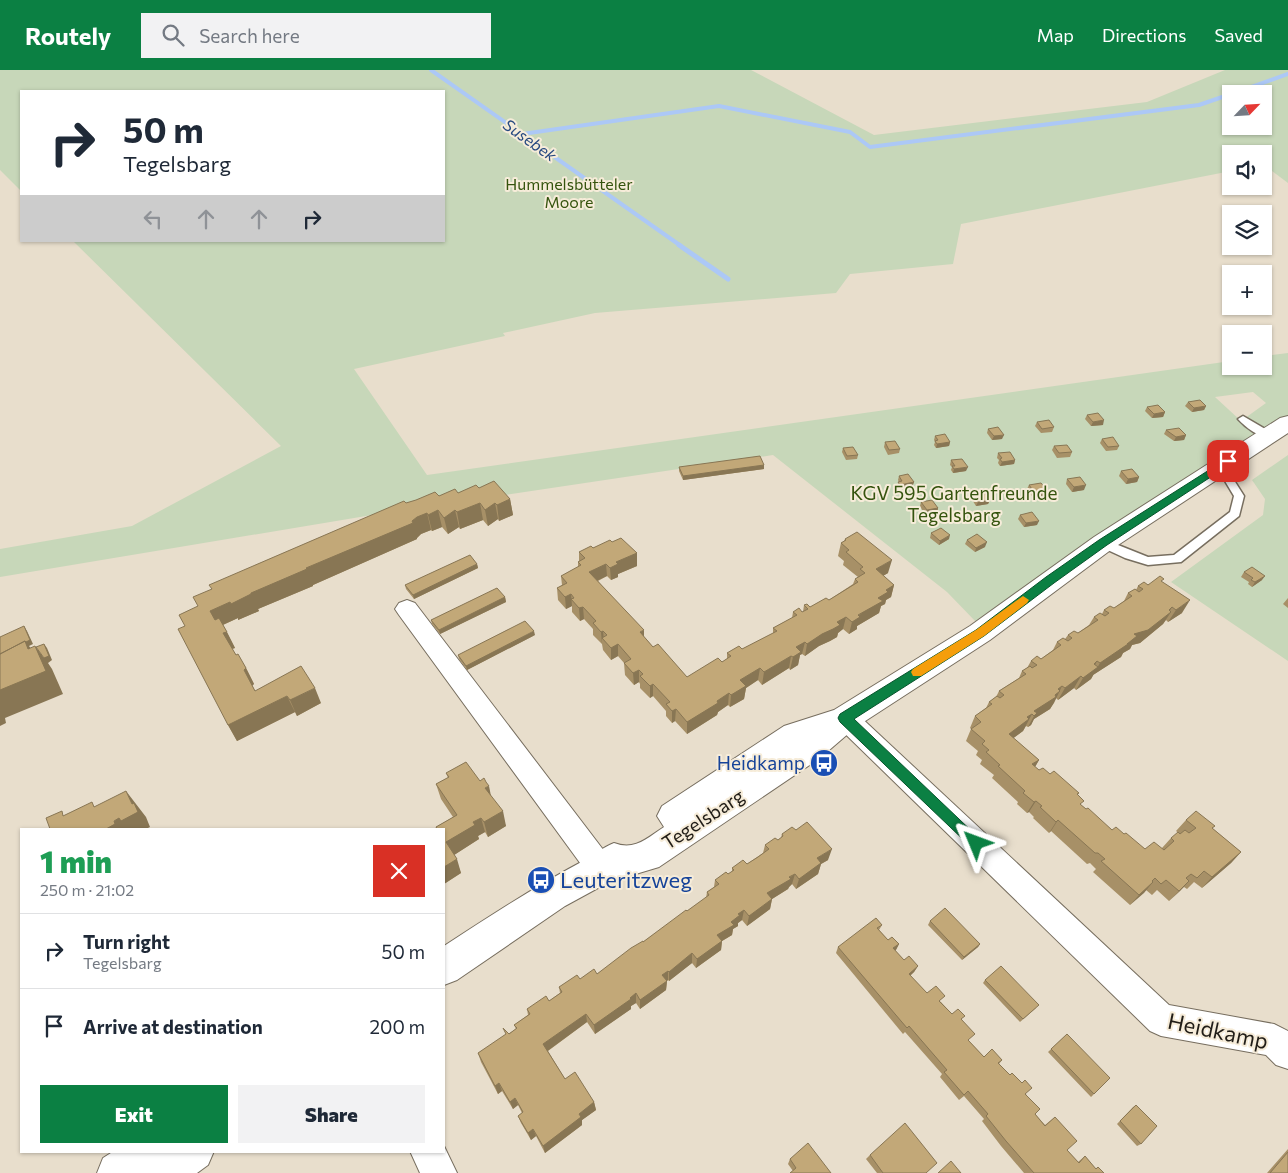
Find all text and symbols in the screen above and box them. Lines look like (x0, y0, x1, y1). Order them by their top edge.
search box (141, 13, 491, 58)
text: Routely (25, 21, 111, 50)
icon: search (159, 21, 187, 49)
text: Search here (199, 24, 300, 47)
text: Map (1037, 24, 1074, 46)
text: Directions (1102, 24, 1186, 46)
text: Saved (1214, 24, 1263, 46)
north arrow (1222, 85, 1272, 135)
map controls (1222, 85, 1272, 375)
text: 50 m (123, 107, 204, 150)
icon: right (40, 110, 105, 175)
water label: Susebek (500, 114, 561, 165)
button: sound (1222, 145, 1272, 195)
text: Tegelsbarg (123, 150, 231, 177)
park label: Hummelsbütteler Moore (505, 174, 633, 211)
icon: left (139, 205, 167, 233)
icon: ahead (192, 205, 220, 233)
icon: ahead (245, 205, 273, 233)
icon: right (298, 205, 326, 233)
button: layers (1222, 205, 1272, 255)
button: + (1222, 265, 1272, 315)
button: − (1222, 325, 1272, 375)
pin (1207, 440, 1249, 482)
icon: arrive (1214, 447, 1242, 475)
park label: KGV 595 Gartenfreunde Tegelsbarg (851, 481, 1057, 526)
bus stop icon: Heidkamp (809, 748, 839, 778)
place label: Heidkamp (717, 751, 805, 774)
street label: Tegelsbarg (657, 783, 748, 854)
position arrow (949, 816, 1001, 868)
text: 1 min (40, 842, 112, 879)
button: close (373, 845, 425, 897)
bus stop icon: Leuteritzweg (526, 865, 556, 895)
place label: Leuteritzweg (560, 866, 692, 893)
text: 250 m · 21:02 (40, 880, 134, 899)
text: Turn right (83, 930, 170, 953)
icon: right (40, 937, 68, 965)
text: 50 m (381, 940, 425, 963)
text: Tegelsbarg (83, 953, 162, 972)
street label: Heidkamp (1165, 1007, 1271, 1054)
icon: arrive (40, 1012, 68, 1040)
text: Arrive at destination (83, 1015, 263, 1038)
text: 200 m (370, 1015, 425, 1038)
button: Exit (40, 1085, 228, 1143)
button: Share (238, 1085, 425, 1143)

